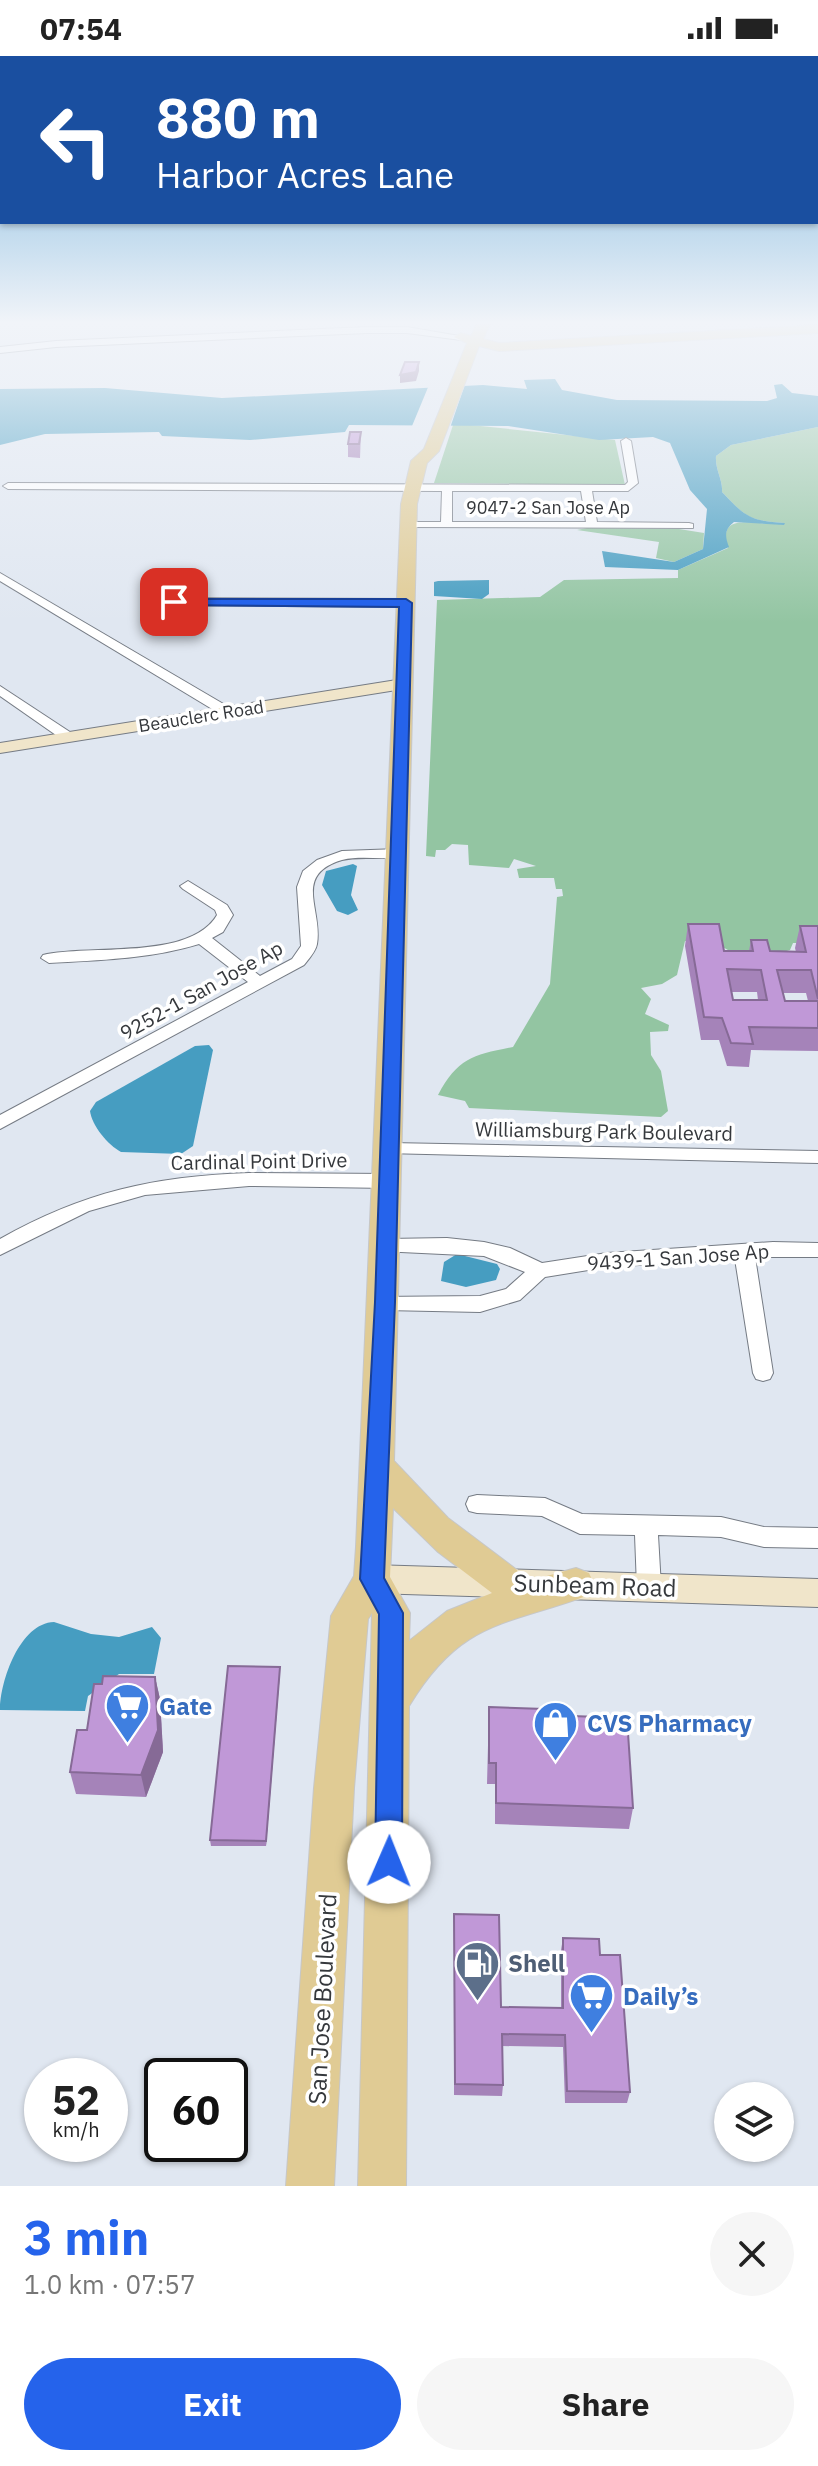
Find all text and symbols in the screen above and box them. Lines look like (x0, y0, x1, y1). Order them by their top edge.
text: 07:54 (40, 9, 122, 48)
text: 880 m (156, 81, 320, 153)
icon: left (24, 88, 128, 192)
text: Harbor Acres Lane (156, 151, 454, 198)
street label: 9047-2 San Jose Ap (466, 496, 630, 519)
pin (140, 568, 208, 636)
icon: arrive (152, 580, 196, 624)
street label: Beauclerc Road (137, 695, 265, 737)
street label: 9252-1 San Jose Ap (115, 934, 287, 1046)
street label: Williamsburg Park Boulevard (475, 1115, 733, 1147)
street label: Cardinal Point Drive (170, 1146, 348, 1176)
street label: 9439-1 San Jose Ap (586, 1237, 770, 1277)
street label: Sunbeam Road (513, 1566, 677, 1604)
supermarket icon: Gate (104, 1682, 152, 1745)
place label: Gate (159, 1690, 212, 1722)
shop icon: CVS Pharmacy (532, 1699, 580, 1762)
place label: CVS Pharmacy (587, 1707, 752, 1739)
position arrow (347, 1820, 431, 1904)
street label: San Jose Boulevard (300, 1893, 344, 2105)
fuel station icon: Shell (453, 1939, 501, 2002)
place label: Shell (508, 1947, 565, 1979)
supermarket icon: Daily’s (568, 1972, 616, 2035)
place label: Daily’s (623, 1980, 698, 2012)
speed limit sign: 60 (144, 2058, 248, 2162)
text: 52 (52, 2074, 100, 2126)
map controls (714, 2082, 794, 2162)
button: layers (714, 2082, 794, 2162)
text: km/h (52, 2116, 100, 2143)
text: 3 min (24, 2206, 149, 2268)
button: close (710, 2212, 794, 2296)
text: 1.0 km · 07:57 (24, 2267, 196, 2301)
button: Exit (24, 2358, 401, 2450)
button: Share (417, 2358, 794, 2450)

